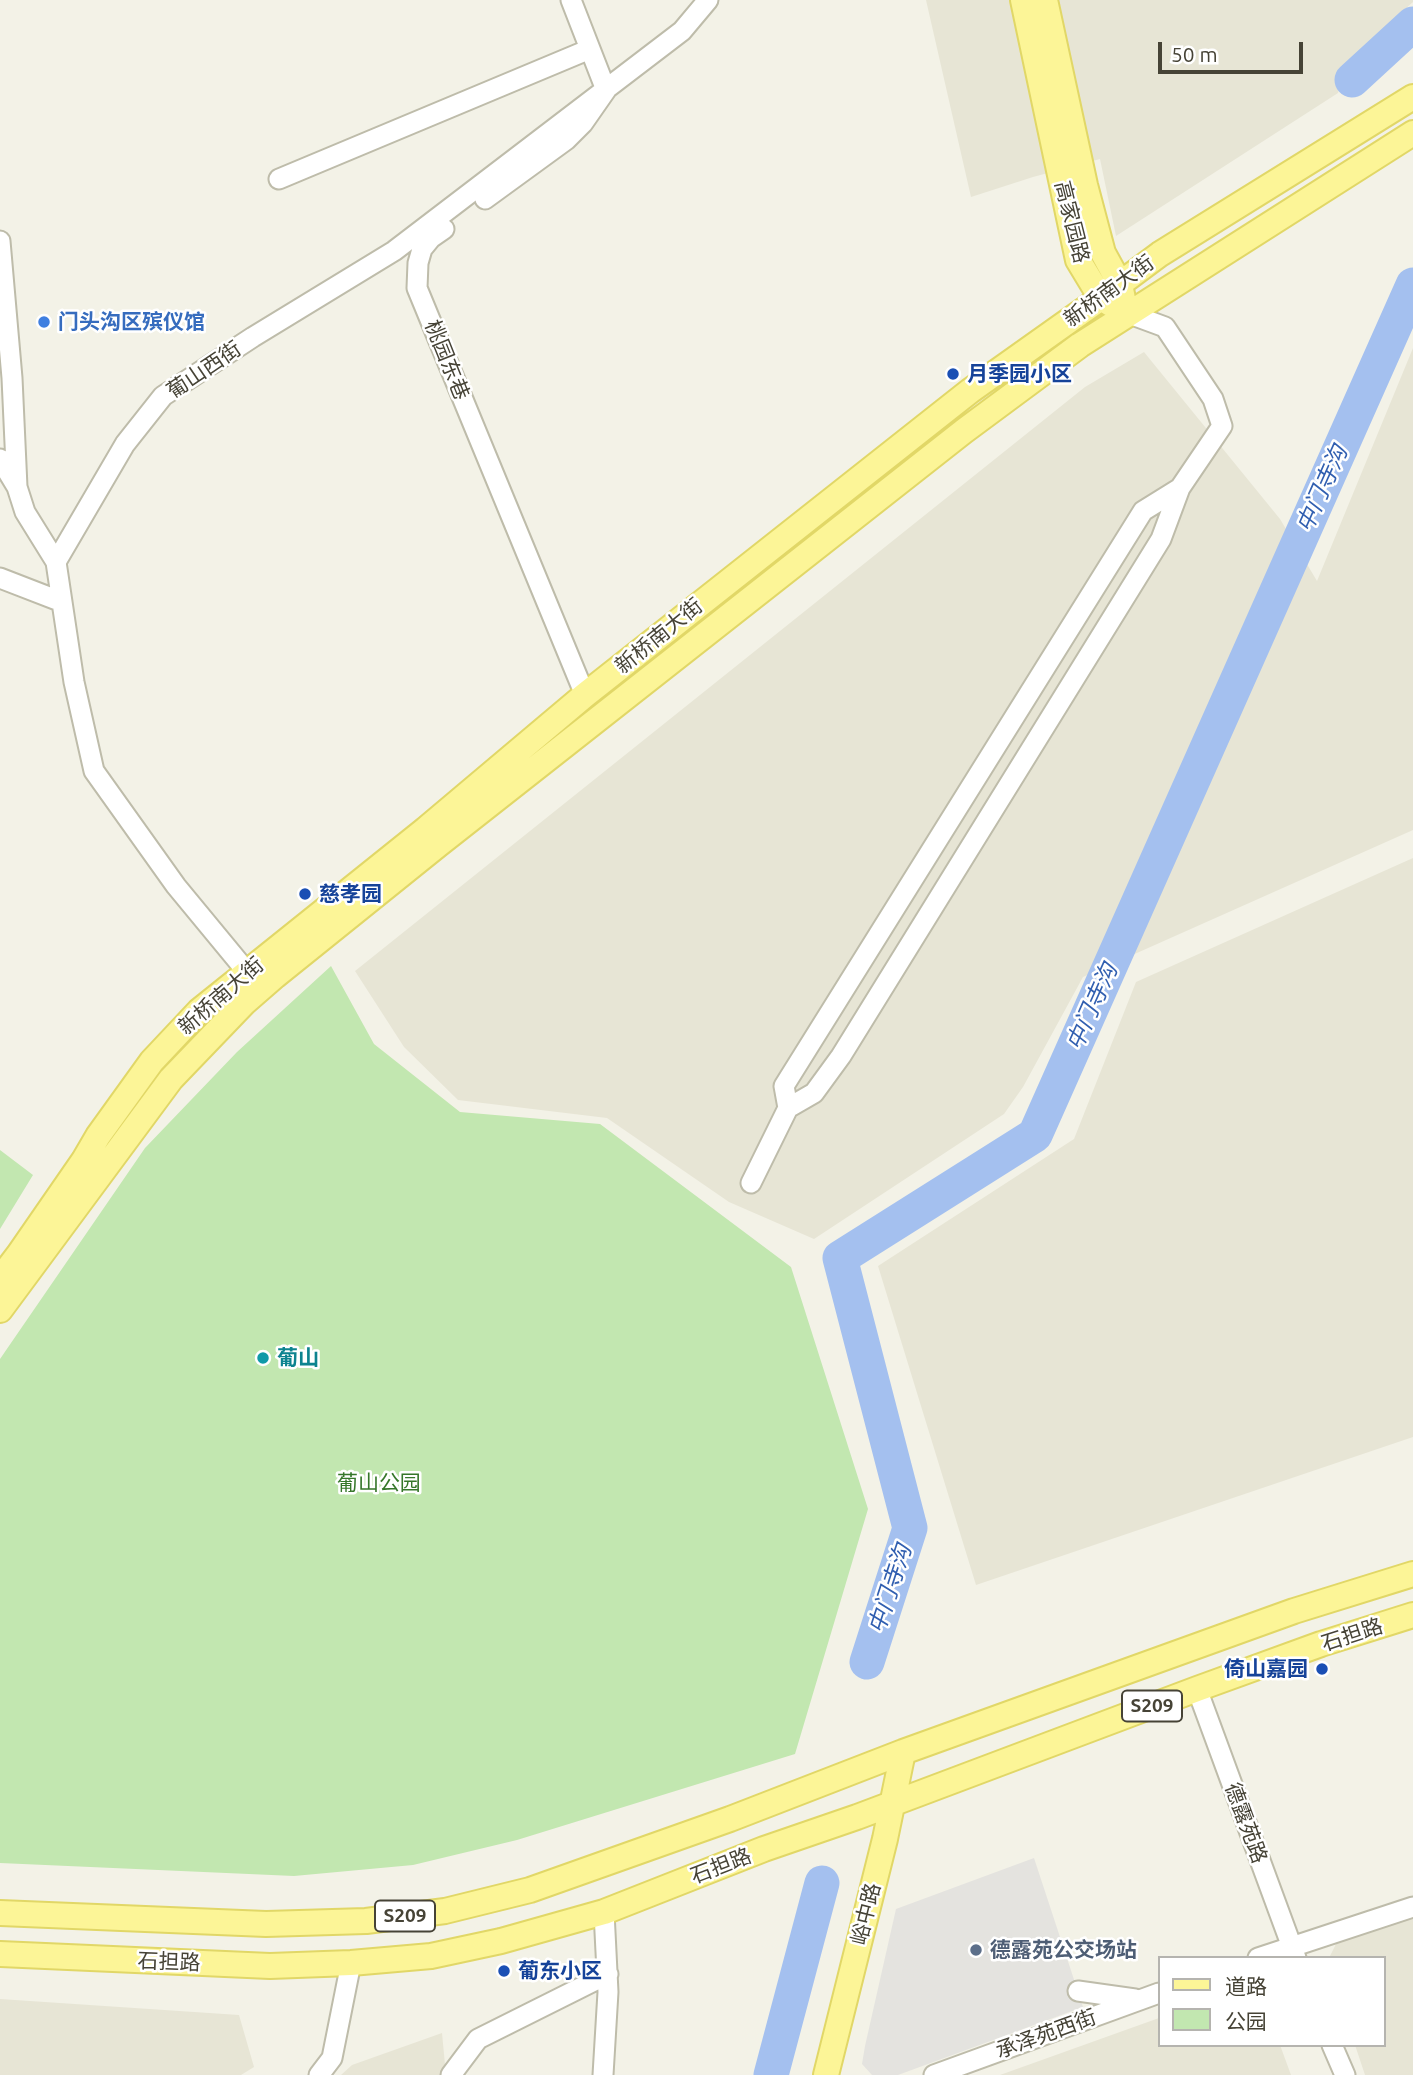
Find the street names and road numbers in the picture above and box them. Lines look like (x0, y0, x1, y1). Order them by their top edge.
street label: 高家园路 (1050, 178, 1094, 266)
street label: 新桥南大街 (1059, 250, 1159, 332)
street label: 桃园东巷 (420, 316, 474, 404)
street label: 葡山西街 (162, 336, 246, 404)
street label: 新桥南大街 (610, 593, 708, 679)
street label: 新桥南大街 (173, 952, 269, 1040)
street label: 石担路 (1318, 1613, 1386, 1657)
road number: S209 (1122, 1690, 1182, 1722)
street label: 德露苑路 (1220, 1779, 1272, 1867)
street label: 石担路 (687, 1843, 755, 1889)
street label: 峪中路 (846, 1880, 886, 1948)
road number: S209 (375, 1900, 435, 1932)
street label: 石担路 (137, 1948, 201, 1976)
street label: 承泽苑西街 (992, 2004, 1100, 2064)

